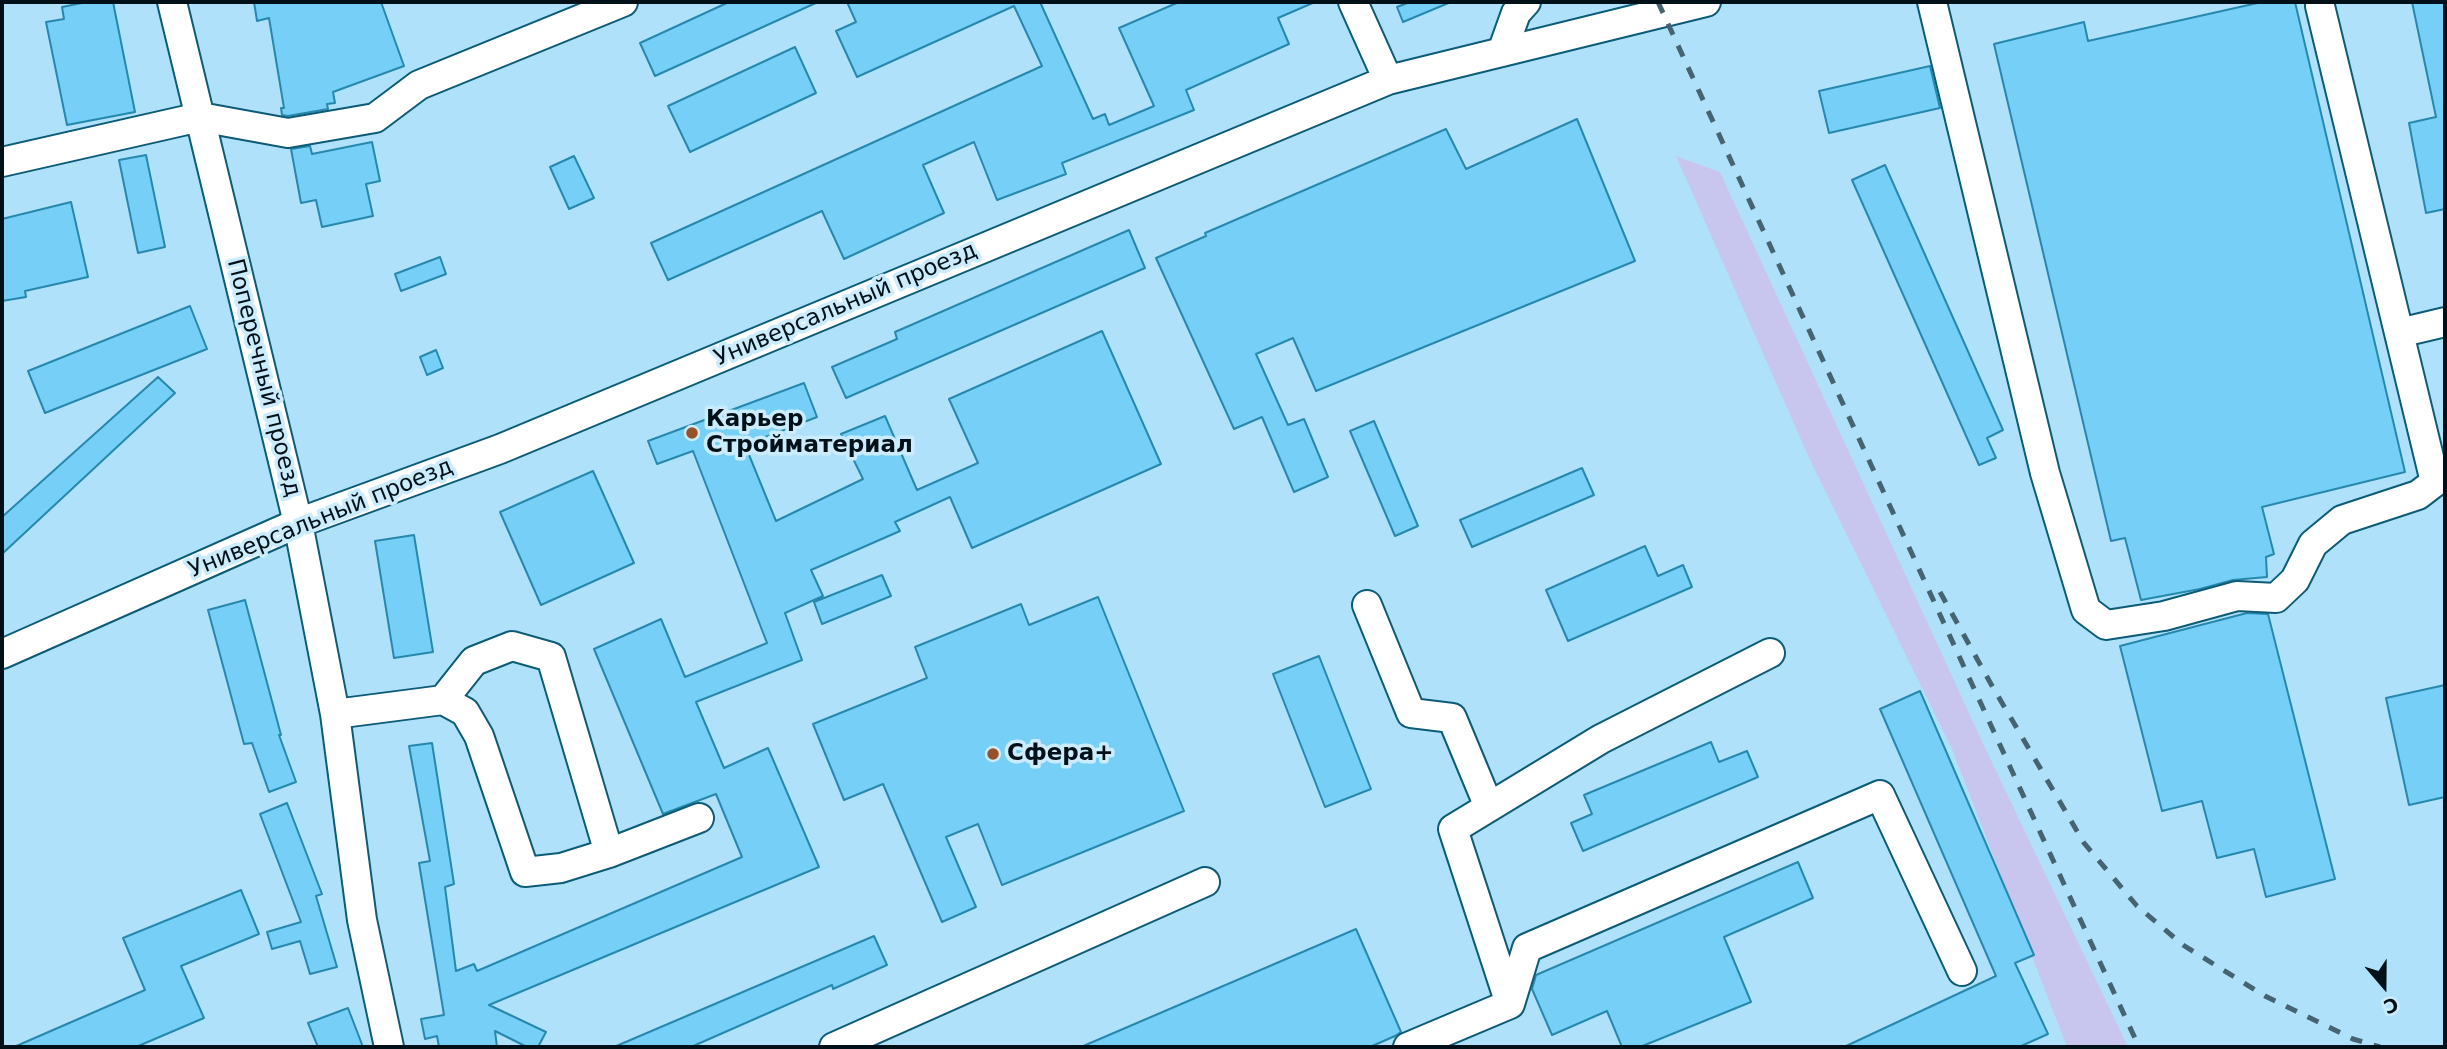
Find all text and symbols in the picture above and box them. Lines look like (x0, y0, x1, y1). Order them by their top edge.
street label: Универсальный проезд (710, 237, 982, 373)
street label: Поперечный проезд (220, 256, 306, 500)
place label: Карьер Стройматериал (706, 406, 913, 460)
marker: Карьер Стройматериал (684, 425, 700, 441)
street label: Универсальный проезд (185, 453, 457, 585)
place label: Сфера+ (1007, 740, 1114, 768)
marker: Сфера+ (985, 746, 1001, 762)
north arrow (2349, 951, 2419, 1021)
text: С (2381, 993, 2402, 1018)

